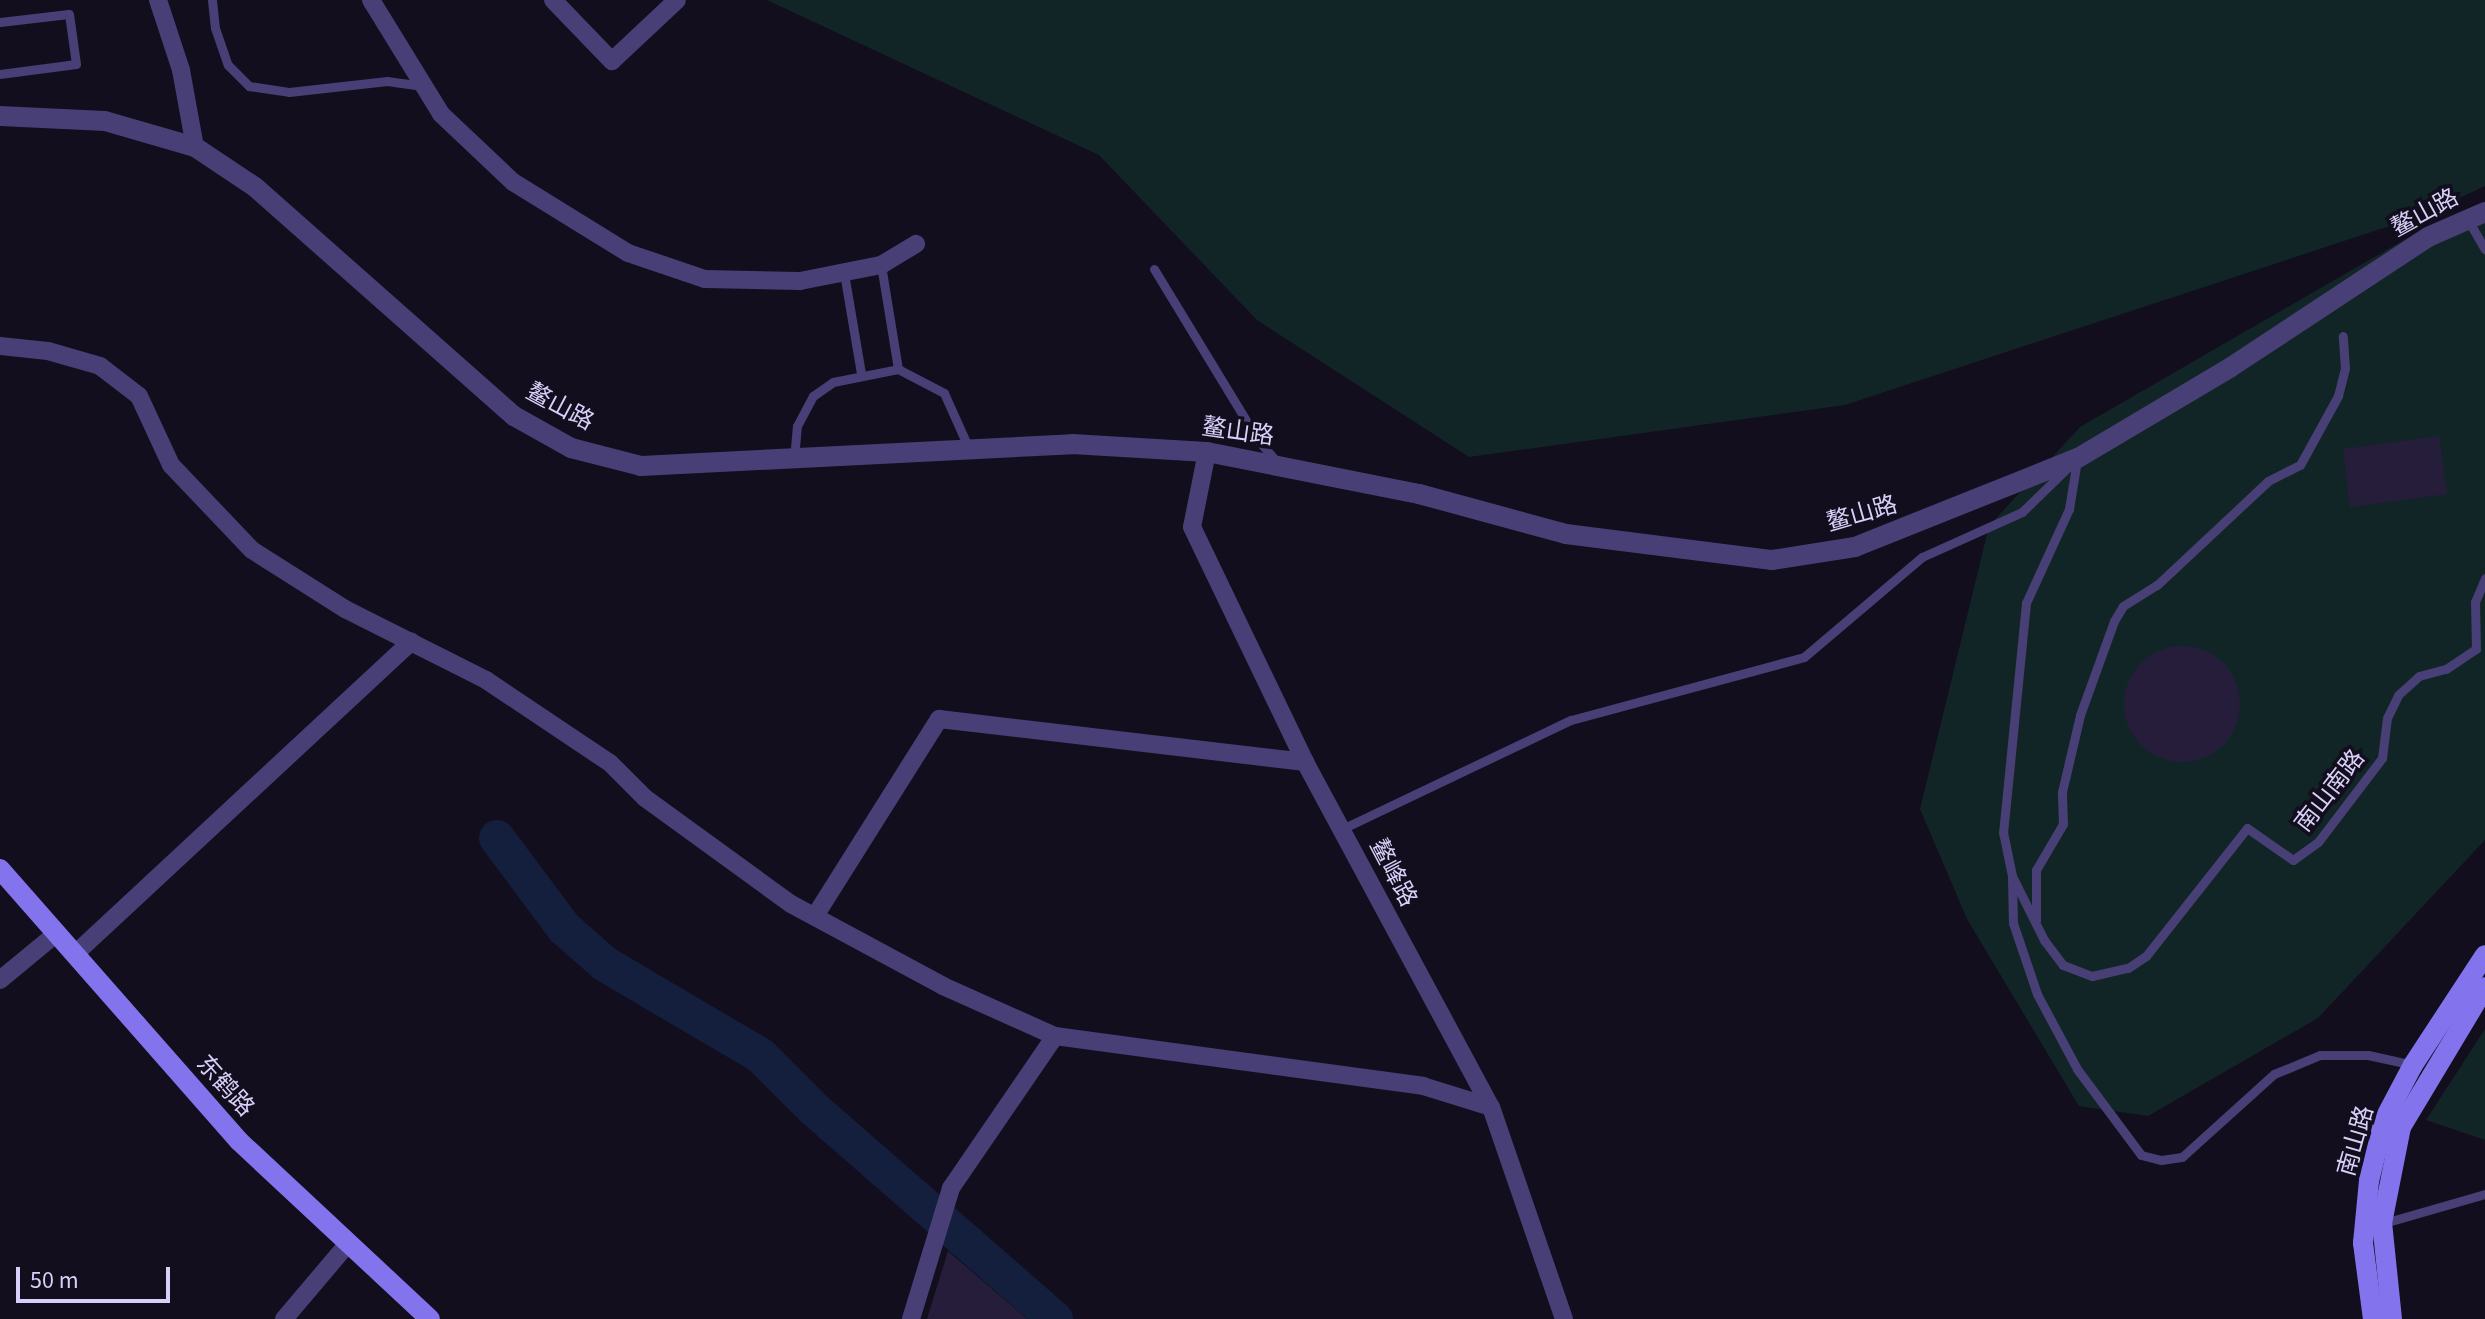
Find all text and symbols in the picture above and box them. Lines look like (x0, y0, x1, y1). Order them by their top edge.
street label: 鳌山路 (2387, 183, 2463, 243)
street label: 鳌山路 (521, 377, 599, 437)
street label: 鳌山路 (1200, 413, 1276, 451)
street label: 鳌山路 (1823, 490, 1901, 538)
street label: 南山南路 (2289, 744, 2371, 838)
street label: 鳌峰路 (1363, 834, 1423, 912)
street label: 东鹤路 (190, 1050, 260, 1122)
street label: 南山路 (2332, 1102, 2380, 1180)
scale bar (20, 1251, 174, 1301)
text: 50 m (30, 1263, 79, 1298)

